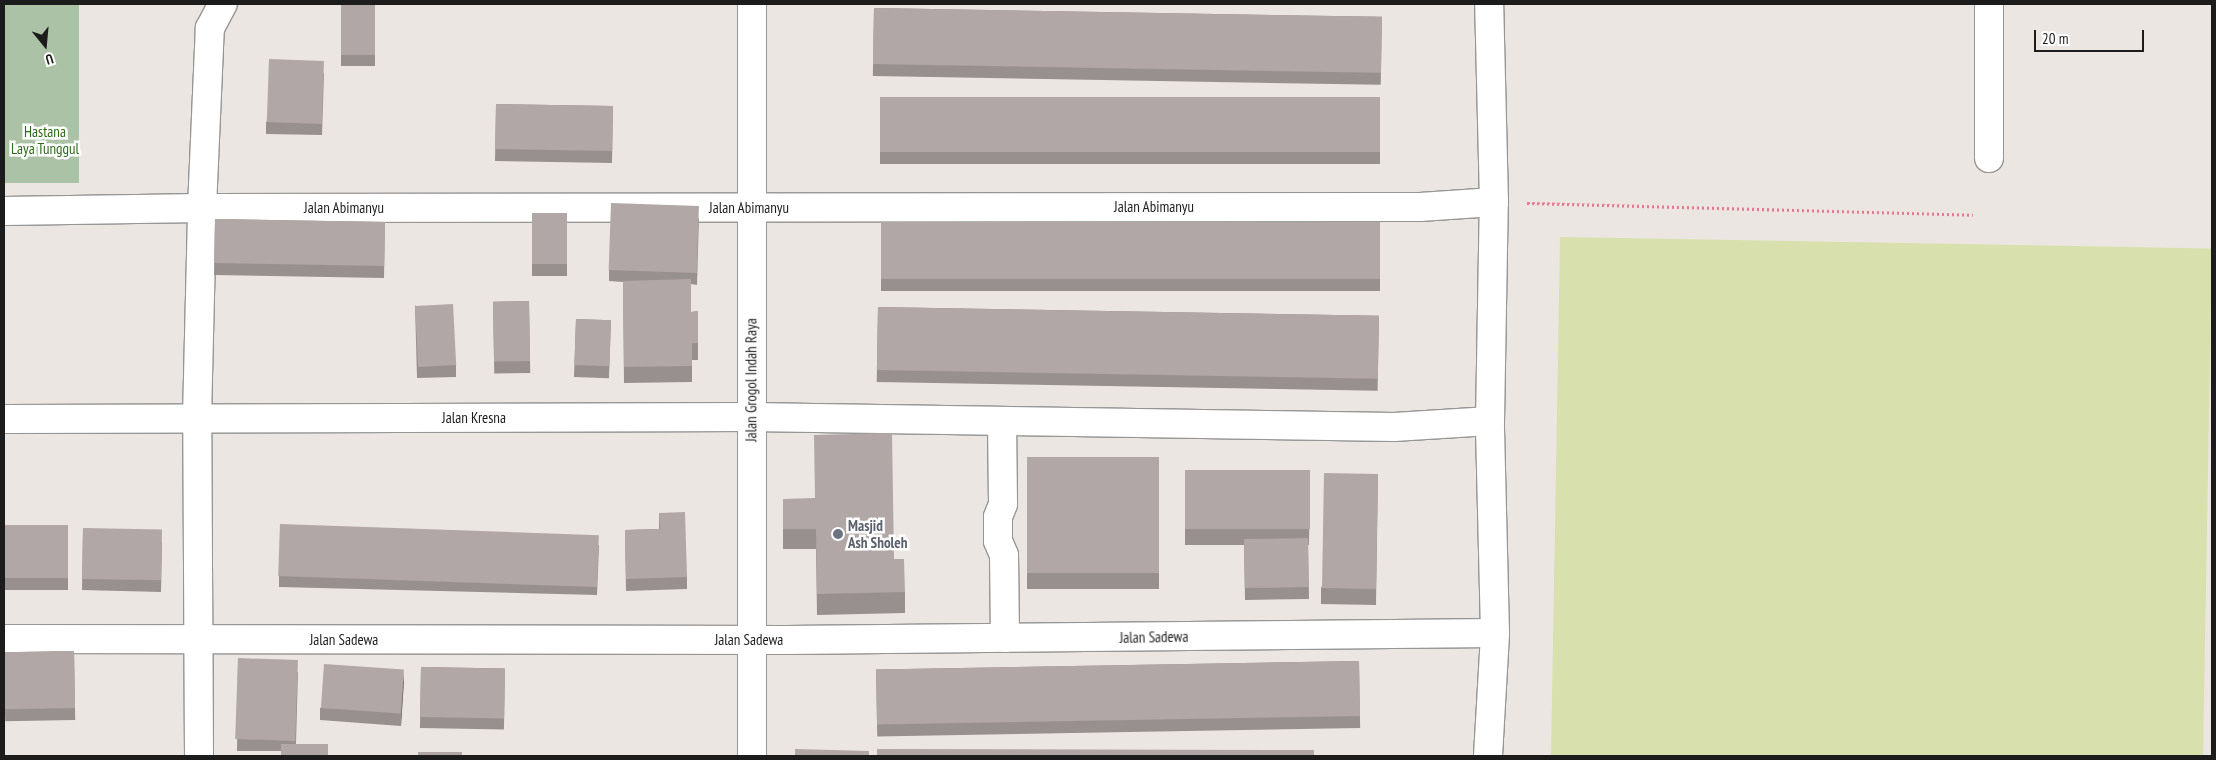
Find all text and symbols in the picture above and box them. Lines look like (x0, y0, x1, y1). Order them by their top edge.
north arrow (20, 20, 70, 70)
scale bar (2036, 20, 2146, 52)
text: 20 m (2042, 29, 2068, 48)
text: U (43, 50, 55, 69)
park label: Hastana Laya Tunggul (11, 122, 79, 157)
street label: Jalan Abimanyu (1114, 198, 1194, 216)
street label: Jalan Abimanyu (304, 199, 384, 217)
street label: Jalan Abimanyu (709, 199, 789, 217)
street label: Jalan Grogol Indah Raya (742, 318, 760, 442)
street label: Jalan Kresna (442, 409, 506, 427)
place label: Masjid Ash Sholeh (848, 516, 907, 551)
marker: Masjid Ash Sholeh (832, 528, 844, 540)
street label: Jalan Sadewa (1119, 627, 1189, 647)
street label: Jalan Sadewa (310, 631, 378, 649)
street label: Jalan Sadewa (715, 631, 783, 649)

